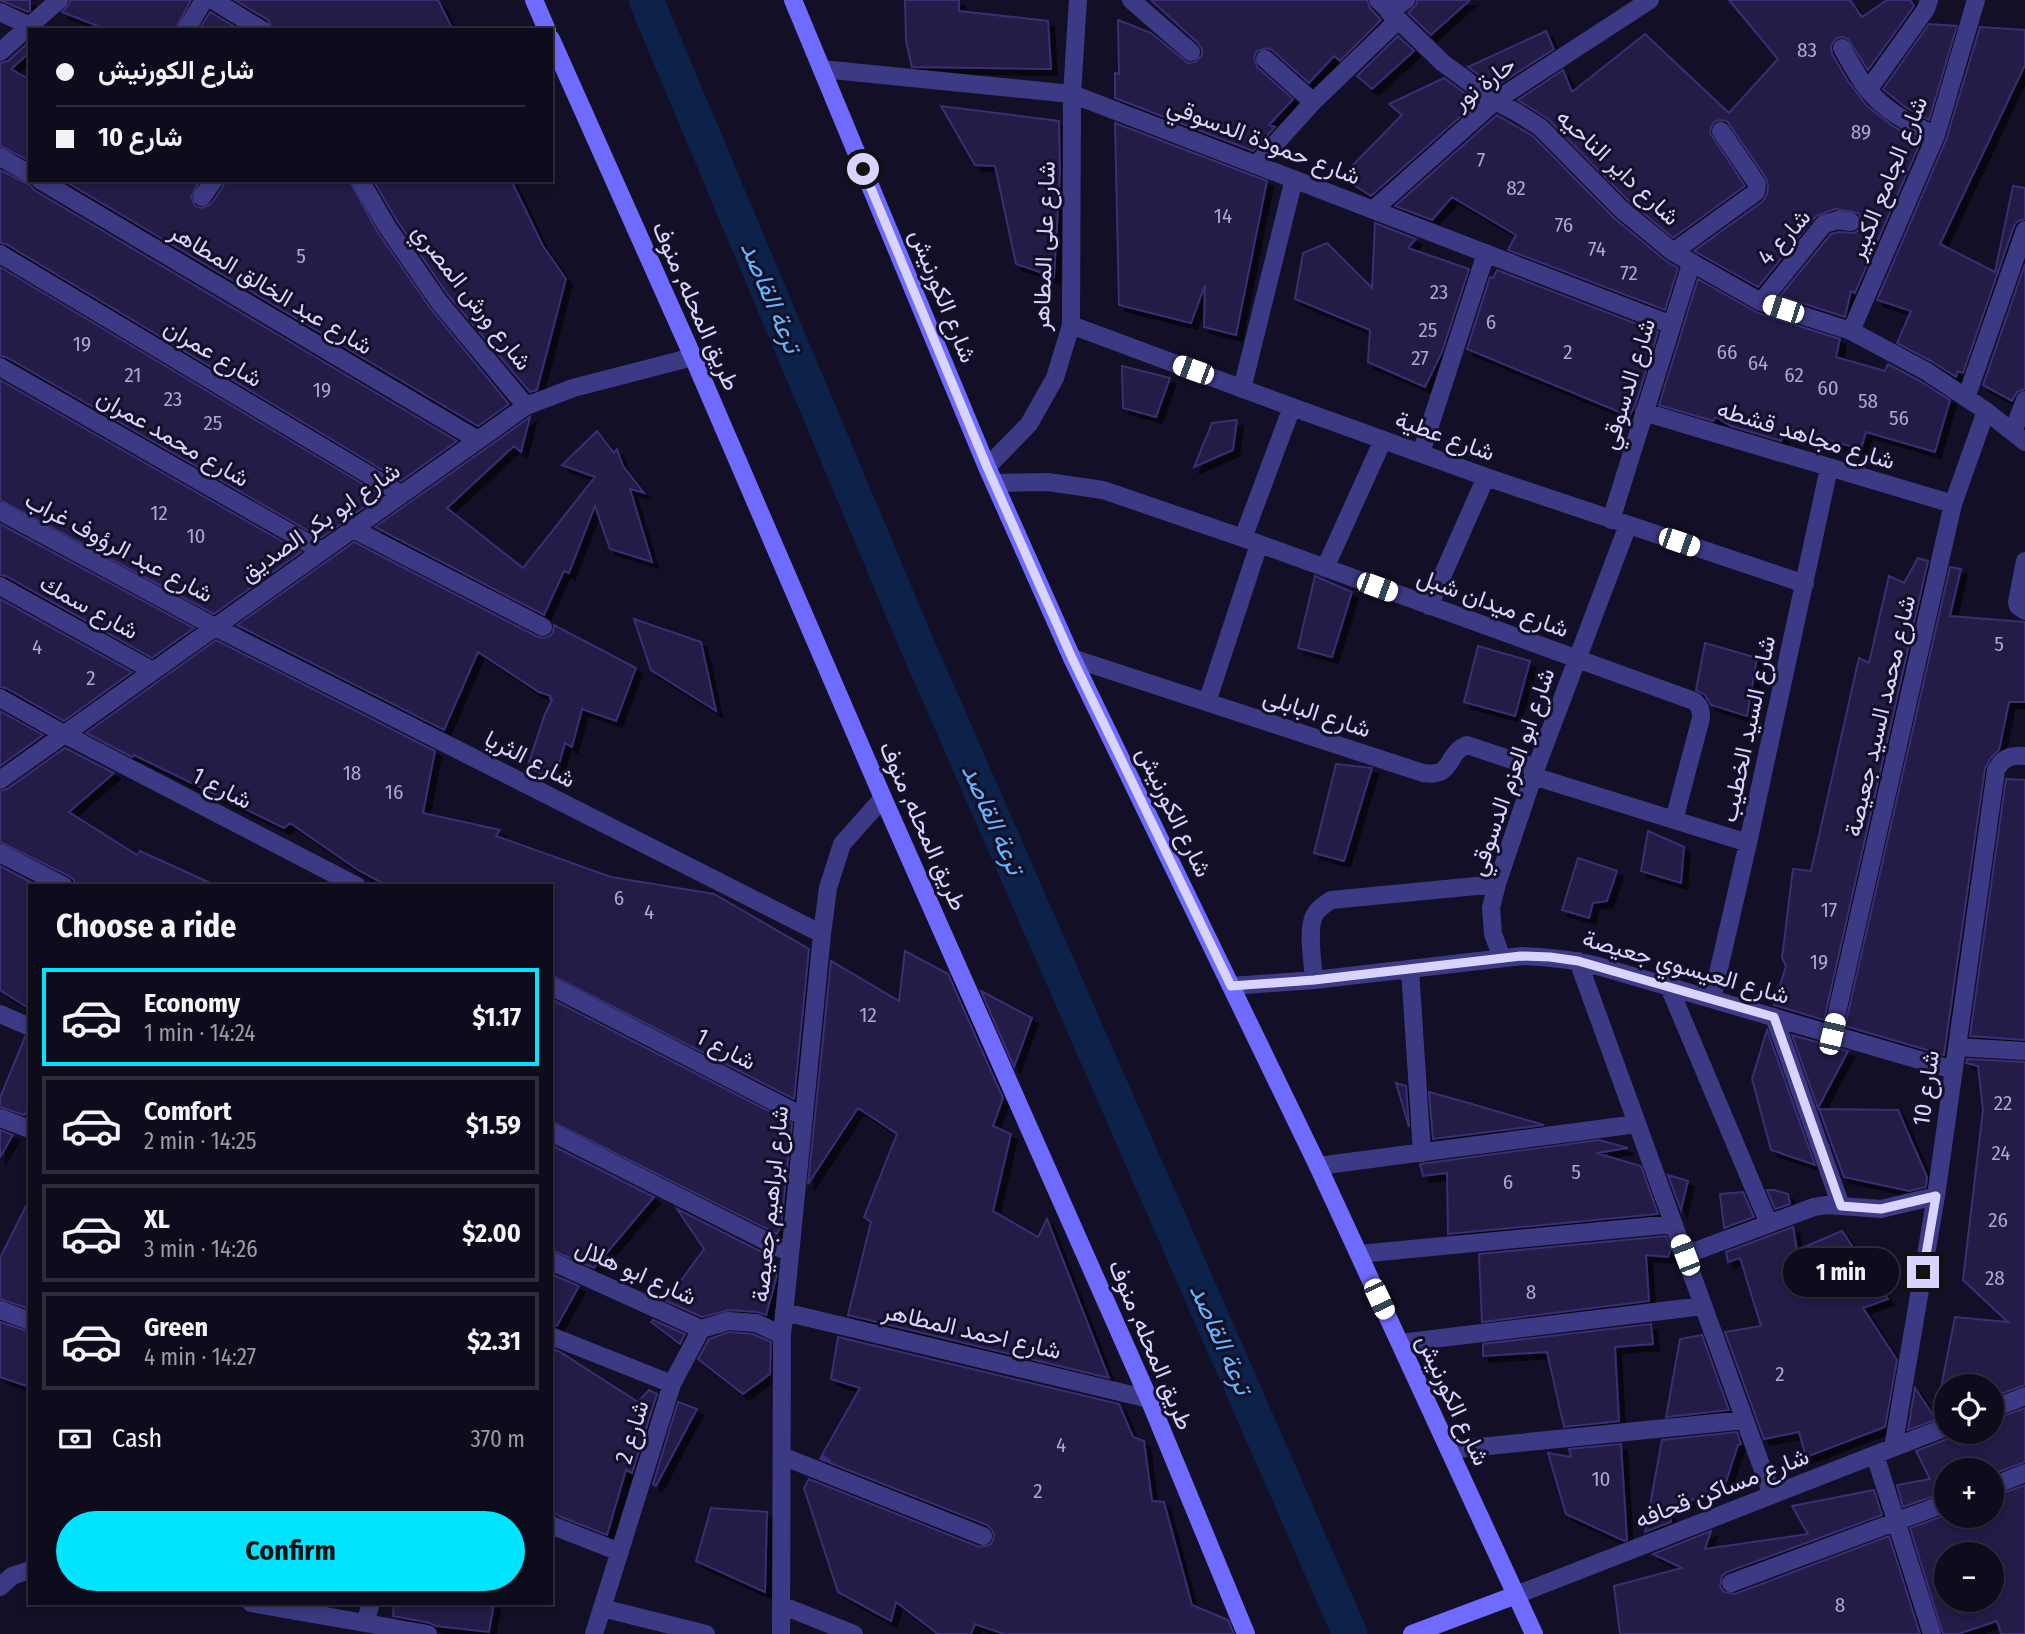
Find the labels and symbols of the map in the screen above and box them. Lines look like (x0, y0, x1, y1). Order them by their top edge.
house number: 83 (1797, 37, 1817, 63)
street label: حارة نور (1446, 50, 1521, 117)
street label: شارع حمودة الدسوقي (1162, 91, 1364, 195)
street label: شارع الجامع الكبير (1842, 92, 1936, 266)
street label: شارع داير الناحيه (1549, 103, 1685, 233)
house number: 89 (1851, 119, 1871, 145)
house number: 7 (1477, 147, 1485, 173)
route start (847, 153, 879, 185)
street label: شارع على المطاهر (1027, 161, 1063, 332)
house number: 82 (1506, 175, 1526, 201)
house number: 14 (1214, 203, 1232, 229)
street label: شارع 4 (1752, 203, 1818, 272)
house number: 76 (1555, 212, 1573, 238)
street label: شارع عبد الخالق المطاهر (162, 217, 378, 362)
street label: طريق المحله, منوف (645, 217, 746, 395)
street label: شارع ورش المصري (402, 218, 538, 379)
street label: شارع الكورنيش (902, 225, 982, 367)
house number: 74 (1588, 236, 1606, 262)
water label: ترعة القاصد (734, 237, 809, 360)
house number: 5 (296, 243, 306, 269)
house number: 72 (1620, 260, 1638, 286)
house number: 23 (1430, 279, 1448, 305)
car (1760, 293, 1807, 325)
house number: 6 (1486, 309, 1496, 335)
street label: شارع عمران (158, 313, 267, 395)
street label: شارع الدسوقي (1595, 315, 1666, 454)
house number: 25 (1419, 317, 1437, 343)
house number: 19 (73, 331, 91, 357)
house number: 2 (1563, 339, 1573, 365)
house number: 66 (1717, 339, 1737, 365)
house number: 27 (1411, 345, 1429, 371)
house number: 64 (1748, 350, 1768, 376)
car (1170, 353, 1217, 387)
house number: 21 (125, 362, 142, 388)
house number: 62 (1784, 362, 1804, 388)
house number: 60 (1817, 375, 1839, 401)
house number: 19 (313, 377, 331, 403)
street label: شارع محمد عمران (91, 383, 254, 495)
house number: 23 (164, 386, 182, 412)
house number: 58 (1858, 388, 1878, 414)
street label: شارع مجاهد قشطه (1713, 395, 1898, 477)
street label: شارع عطية (1391, 405, 1499, 469)
house number: 56 (1889, 405, 1909, 431)
house number: 25 (204, 410, 222, 436)
street label: شارع ابو بكر الصديق (235, 456, 407, 589)
street label: شارع عبد الرؤوف غراب (19, 486, 218, 610)
house number: 12 (150, 500, 168, 526)
house number: 10 (186, 523, 206, 549)
car (1656, 525, 1703, 559)
street label: شارع ميدان شبل (1413, 563, 1572, 645)
street label: شارع سمك (34, 568, 143, 647)
car (1354, 570, 1401, 604)
street label: شارع محمد السيد جعيصة (1839, 593, 1923, 840)
house number: 5 (1994, 631, 2004, 657)
street label: شارع السيد الخطيب (1715, 633, 1783, 825)
house number: 4 (32, 634, 42, 660)
street label: شارع ابو العزم الدسوقي (1463, 664, 1565, 881)
house number: 2 (86, 665, 96, 691)
street label: شارع البابلى (1259, 682, 1374, 745)
street label: شارع الثريا (479, 724, 580, 796)
street label: طريق المحله, منوف (872, 737, 973, 915)
street label: شارع الكورنيش (1129, 742, 1218, 882)
water label: ترعة القاصد (955, 759, 1032, 882)
house number: 18 (343, 760, 361, 786)
street label: شارع 1 (187, 761, 257, 817)
house number: 16 (385, 779, 403, 805)
house number: 6 (614, 885, 624, 911)
house number: 17 (1821, 897, 1837, 923)
house number: 4 (644, 899, 654, 925)
street label: شارع العيسوي جعيصة (1578, 924, 1793, 1015)
house number: 19 (1810, 949, 1828, 975)
house number: 12 (859, 1002, 877, 1028)
car (1818, 1011, 1847, 1057)
street label: شارع 1 (691, 1022, 761, 1078)
street label: شارع 10 (1907, 1049, 1947, 1128)
house number: 22 (1994, 1090, 2012, 1116)
street label: شارع ابراهيم جعيصة (746, 1104, 796, 1304)
house number: 24 (1991, 1140, 2011, 1166)
house number: 5 (1571, 1159, 1581, 1185)
house number: 6 (1503, 1169, 1513, 1195)
house number: 26 (1988, 1207, 2008, 1233)
car (1668, 1232, 1703, 1278)
street label: شارع ابو هلال (570, 1233, 701, 1313)
callout: 1 min (1783, 1248, 1898, 1296)
street label: طريق المحله, منوف (1102, 1256, 1199, 1435)
route end (1907, 1256, 1939, 1288)
house number: 28 (1985, 1265, 2005, 1291)
car (1361, 1276, 1398, 1322)
water label: ترعة القاصد (1183, 1279, 1260, 1402)
house number: 8 (1526, 1279, 1536, 1305)
street label: شارع احمد المطاهر (879, 1297, 1064, 1367)
street label: شارع الكورنيش (1409, 1330, 1496, 1471)
house number: 2 (1775, 1361, 1785, 1387)
street label: شارع 2 (609, 1397, 657, 1468)
house number: 4 (1056, 1432, 1066, 1458)
street label: شارع مساكن قحافه (1631, 1442, 1814, 1536)
house number: 10 (1591, 1466, 1611, 1492)
house number: 2 (1033, 1478, 1043, 1504)
house number: 8 (1835, 1592, 1845, 1618)

